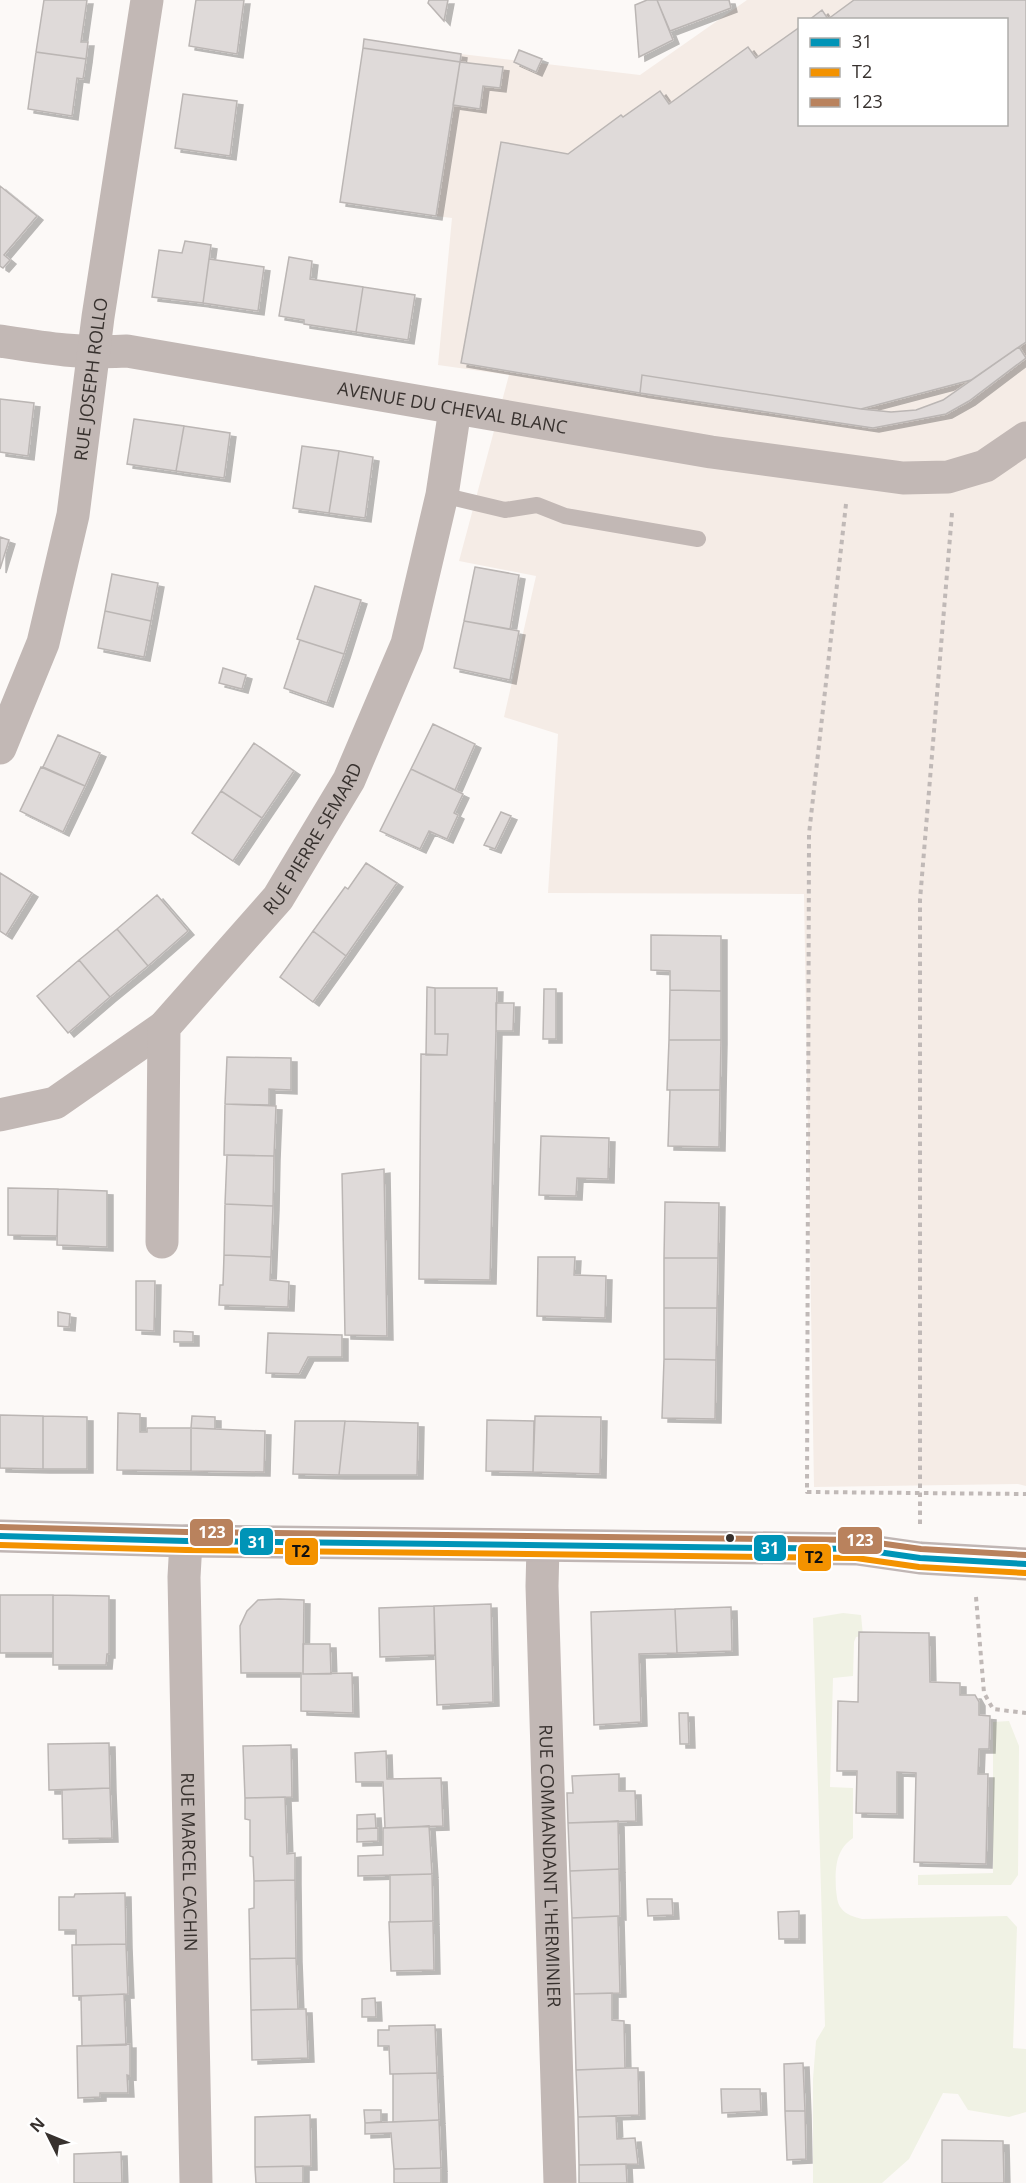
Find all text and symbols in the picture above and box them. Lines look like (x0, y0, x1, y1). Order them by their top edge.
legend (798, 18, 1008, 126)
text: 31 (852, 29, 873, 53)
text: T2 (852, 59, 872, 83)
text: 123 (852, 89, 883, 113)
street label: RUE JOSEPH ROLLO (68, 296, 113, 462)
street label: AVENUE DU CHEVAL BLANC (336, 376, 569, 439)
street label: RUE PIERRE SEMARD (257, 759, 367, 919)
line badge: 123 (189, 1518, 234, 1547)
text: 123 (198, 1521, 226, 1543)
line badge: 123 (837, 1526, 883, 1555)
line badge: 31 (239, 1527, 274, 1556)
text: 123 (846, 1529, 874, 1551)
text: 31 (248, 1531, 266, 1553)
unlabelled marker (724, 1532, 736, 1544)
line badge: 31 (753, 1534, 787, 1562)
line badge: T2 (284, 1537, 319, 1566)
text: 31 (761, 1537, 779, 1559)
text: T2 (292, 1540, 310, 1562)
line badge: T2 (797, 1543, 832, 1572)
text: T2 (805, 1546, 823, 1568)
street label: RUE COMMANDANT L'HERMINIER (534, 1724, 567, 2008)
street label: RUE MARCEL CACHIN (176, 1772, 203, 1952)
north arrow (18, 2105, 78, 2165)
text: N (25, 2113, 50, 2137)

